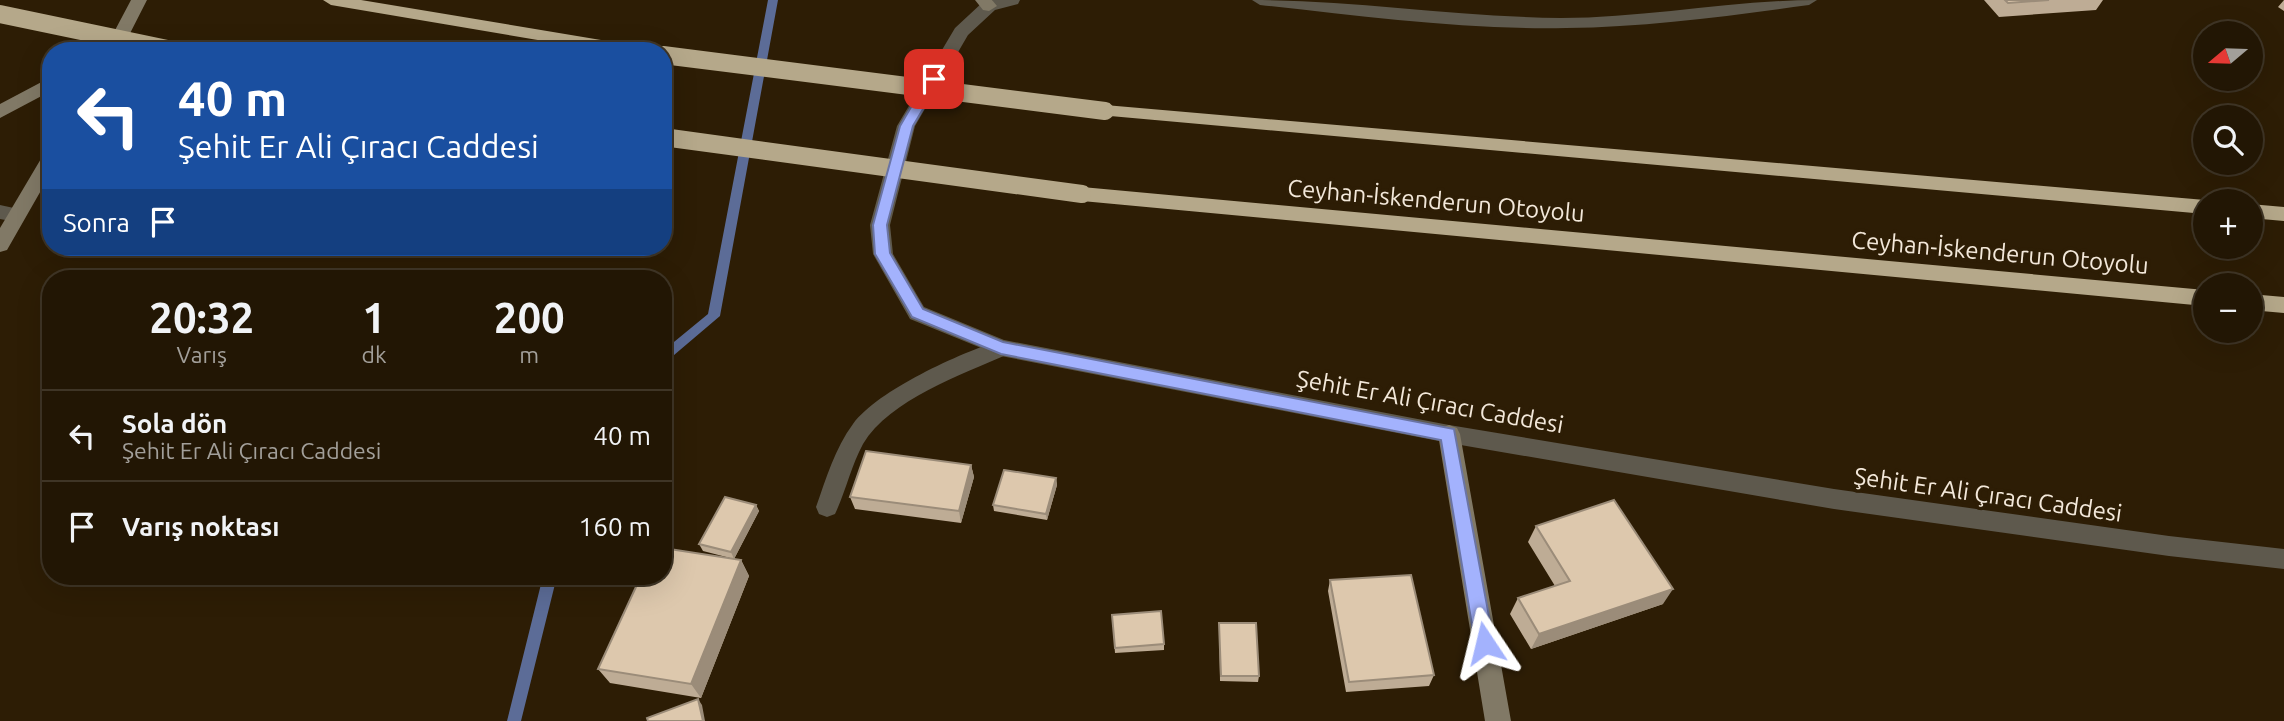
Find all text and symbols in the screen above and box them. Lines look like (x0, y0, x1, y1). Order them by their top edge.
north arrow (2193, 21, 2263, 91)
map controls (2193, 21, 2263, 343)
pin (904, 49, 964, 109)
icon: arrive (915, 60, 953, 98)
icon: left (63, 70, 154, 161)
text: 40 m (178, 70, 287, 125)
button: search (2193, 105, 2263, 175)
text: Şehit Er Ali Çıracı Caddesi (178, 128, 539, 164)
street label: Ceyhan-İskenderun Otoyolu (1286, 174, 1586, 227)
button: + (2193, 189, 2263, 259)
icon: arrive (144, 203, 182, 241)
text: Sonra (63, 208, 130, 237)
street label: Ceyhan-İskenderun Otoyolu (1850, 226, 2150, 279)
button: − (2193, 273, 2263, 343)
text: 20:32 (149, 294, 254, 341)
text: 1 (362, 294, 386, 341)
text: 200 (494, 294, 565, 341)
text: Varış (177, 342, 227, 367)
text: dk (361, 342, 387, 367)
text: m (519, 342, 539, 367)
street label: Şehit Er Ali Çıracı Caddesi (1294, 365, 1566, 438)
text: Sola dön (122, 409, 227, 438)
icon: left (63, 417, 101, 455)
text: 40 m (593, 421, 651, 450)
text: Şehit Er Ali Çıracı Caddesi (122, 438, 381, 463)
street label: Şehit Er Ali Çıracı Caddesi (1852, 462, 2124, 527)
icon: arrive (63, 508, 101, 546)
text: Varış noktası (122, 512, 279, 541)
text: 160 m (579, 512, 651, 541)
position arrow (1448, 606, 1522, 680)

